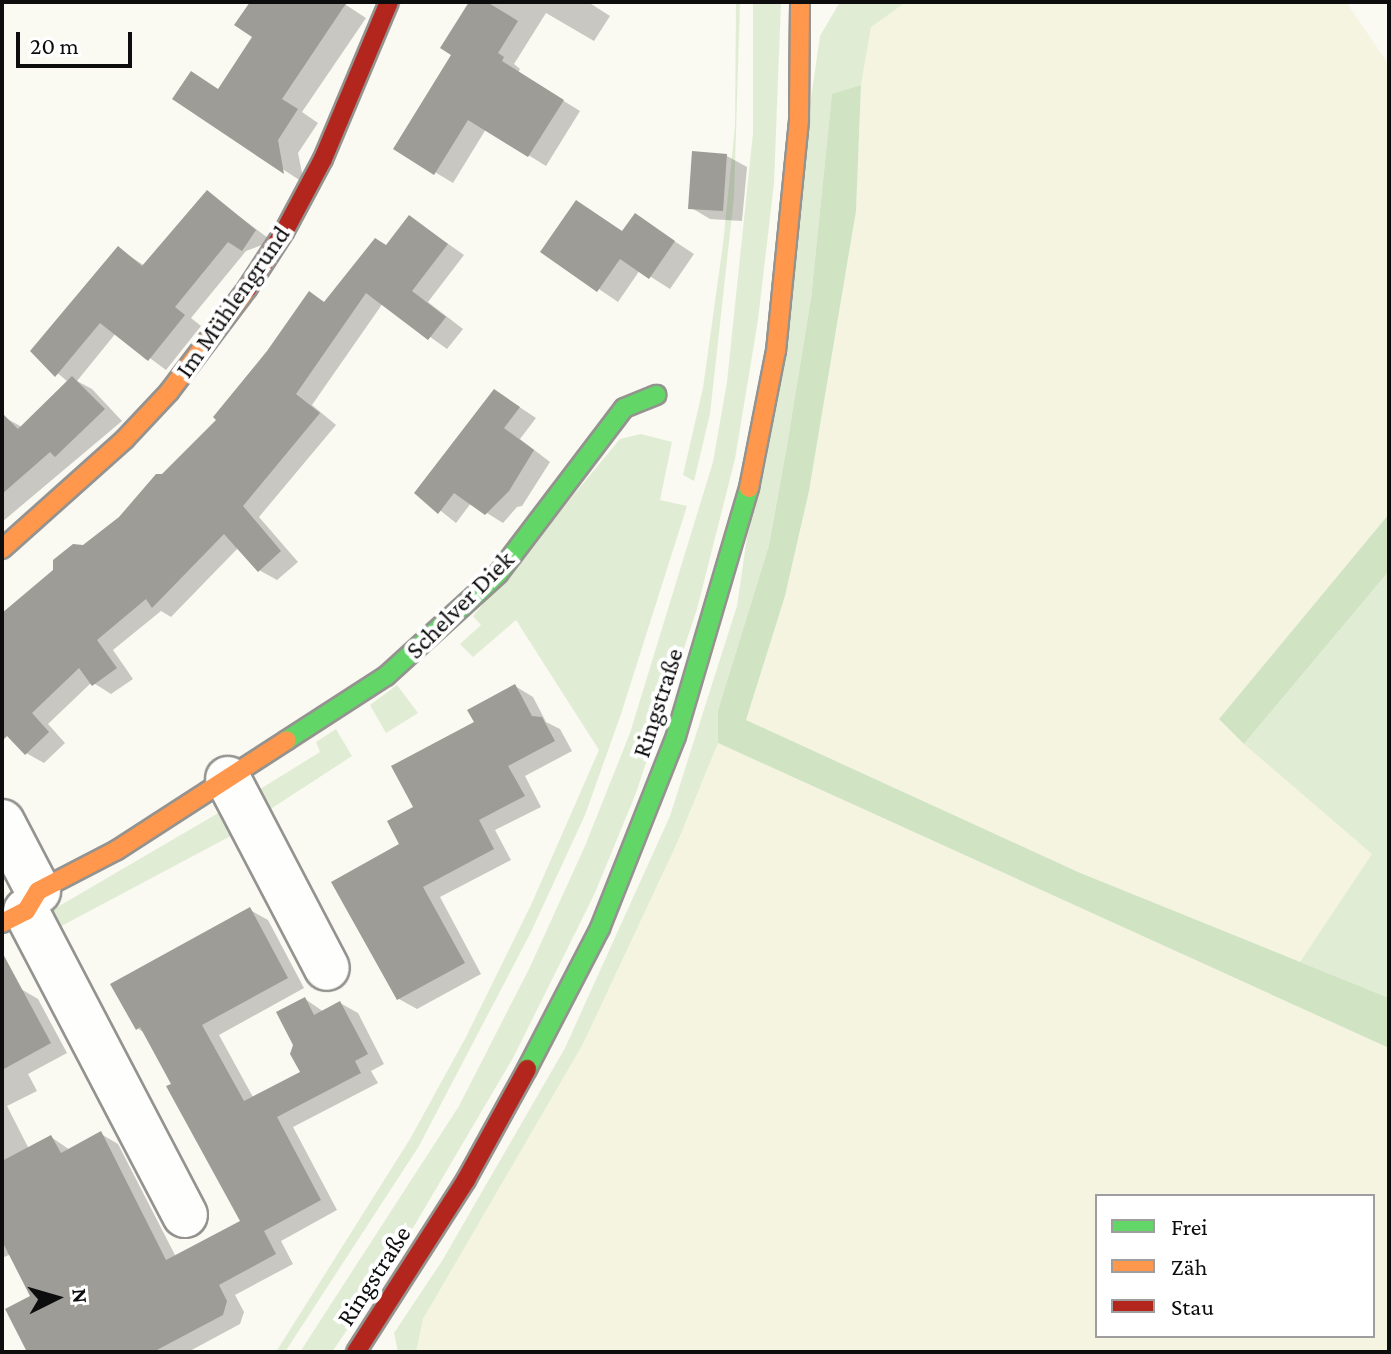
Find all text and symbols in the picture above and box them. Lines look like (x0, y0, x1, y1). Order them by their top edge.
scale bar (20, 16, 136, 66)
text: 20 m (30, 32, 79, 59)
street label: Im Mühlengrund (169, 220, 297, 384)
street label: Schelver Diek (399, 544, 521, 666)
street label: Ringstraße (626, 644, 690, 762)
legend (1095, 1194, 1375, 1338)
text: Frei (1171, 1213, 1208, 1240)
street label: Ringstraße (330, 1220, 418, 1332)
text: Zäh (1171, 1253, 1208, 1280)
north arrow (16, 1258, 96, 1338)
text: N (67, 1287, 94, 1304)
text: Stau (1171, 1293, 1214, 1320)

